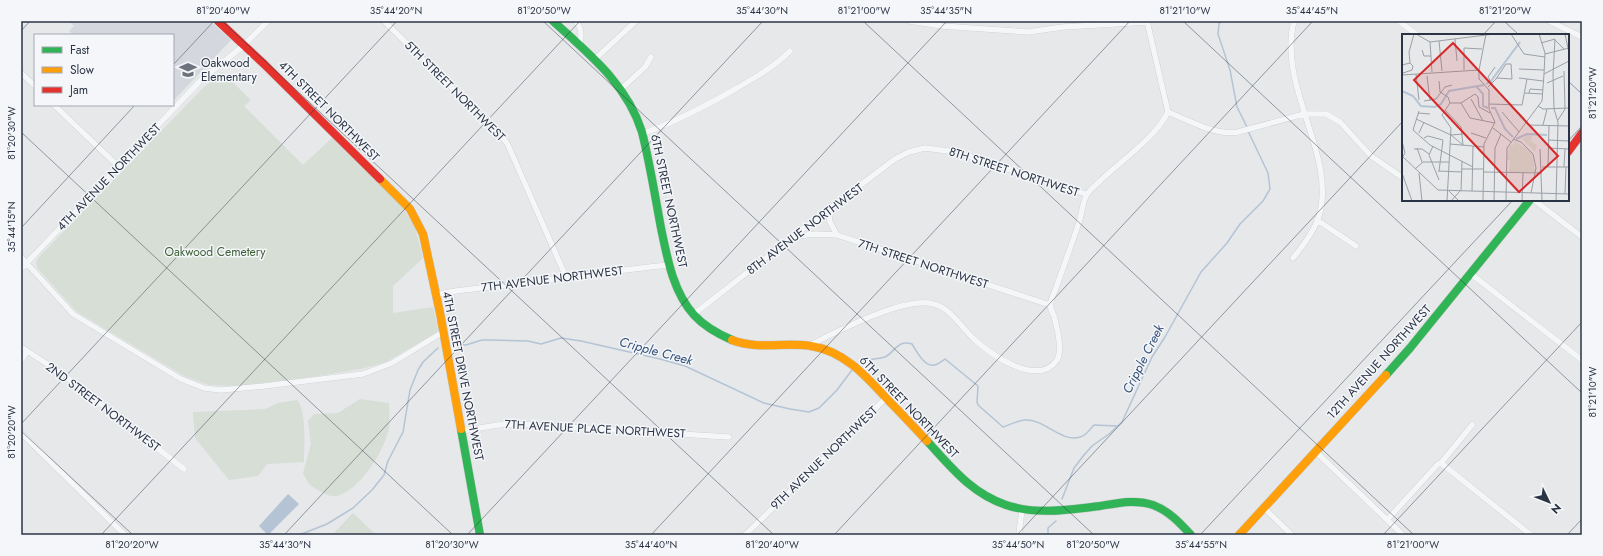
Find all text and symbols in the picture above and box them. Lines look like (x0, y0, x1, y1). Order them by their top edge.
text: 81°20'40"W (196, 3, 250, 18)
text: 35°44'20"N (370, 3, 422, 18)
text: 81°20'50"W (517, 3, 571, 18)
text: 35°44'30"N (736, 3, 788, 18)
text: 81°21'00"W (838, 3, 890, 18)
text: 35°44'35"N (920, 3, 972, 18)
text: 81°21'10"W (1160, 3, 1211, 18)
text: 35°44'45"N (1286, 3, 1338, 18)
text: 81°21'20"W (1479, 3, 1531, 18)
legend (34, 34, 174, 106)
inset map (1402, 34, 1569, 201)
street label: 5TH STREET NORTHWEST (401, 37, 510, 146)
text: Fast (70, 41, 89, 59)
place label: Oakwood Elementary (201, 54, 258, 86)
street label: 4TH STREET NORTHWEST (274, 56, 384, 166)
school or university icon: Oakwood Elementary (178, 60, 198, 80)
text: Slow (70, 61, 95, 79)
text: 81°21'20"W (1585, 67, 1600, 119)
text: Jam (68, 81, 88, 99)
text: 81°20'30"W (4, 106, 19, 160)
street label: 4TH AVENUE NORTHWEST (53, 119, 166, 235)
street label: 6TH STREET NORTHWEST (646, 133, 692, 270)
street label: 8TH STREET NORTHWEST (947, 143, 1082, 202)
street label: 8TH AVENUE NORTHWEST (743, 179, 868, 279)
text: 35°44'15"N (4, 202, 19, 252)
street label: 7TH STREET NORTHWEST (856, 234, 991, 294)
park label: Oakwood Cemetery (165, 243, 266, 261)
street label: 7TH AVENUE NORTHWEST (480, 261, 625, 297)
street label: 4TH STREET DRIVE NORTHWEST (438, 290, 488, 463)
street label: 12TH AVENUE NORTHWEST (1323, 300, 1436, 423)
water label: Cripple Creek (1117, 321, 1169, 397)
water label: Cripple Creek (617, 332, 695, 370)
street label: 6TH STREET NORTHWEST (855, 352, 963, 463)
street label: 2ND STREET NORTHWEST (42, 358, 164, 456)
text: 81°21'10"W (1585, 366, 1600, 417)
street label: 9TH AVENUE NORTHWEST (766, 402, 882, 514)
text: 81°20'20"W (4, 405, 19, 459)
street label: 7TH AVENUE PLACE NORTHWEST (504, 415, 686, 443)
north arrow (1529, 482, 1569, 522)
text: N (1547, 500, 1565, 517)
text: 81°20'20"W (105, 537, 159, 552)
text: 35°44'30"N (259, 537, 311, 552)
text: 81°20'30"W (425, 537, 479, 552)
text: 35°44'40"N (625, 537, 677, 552)
text: 81°20'40"W (745, 537, 799, 552)
text: 35°44'50"N (992, 537, 1044, 552)
text: 81°20'50"W (1066, 537, 1120, 552)
text: 35°44'55"N (1175, 537, 1227, 552)
text: 81°21'00"W (1387, 537, 1439, 552)

